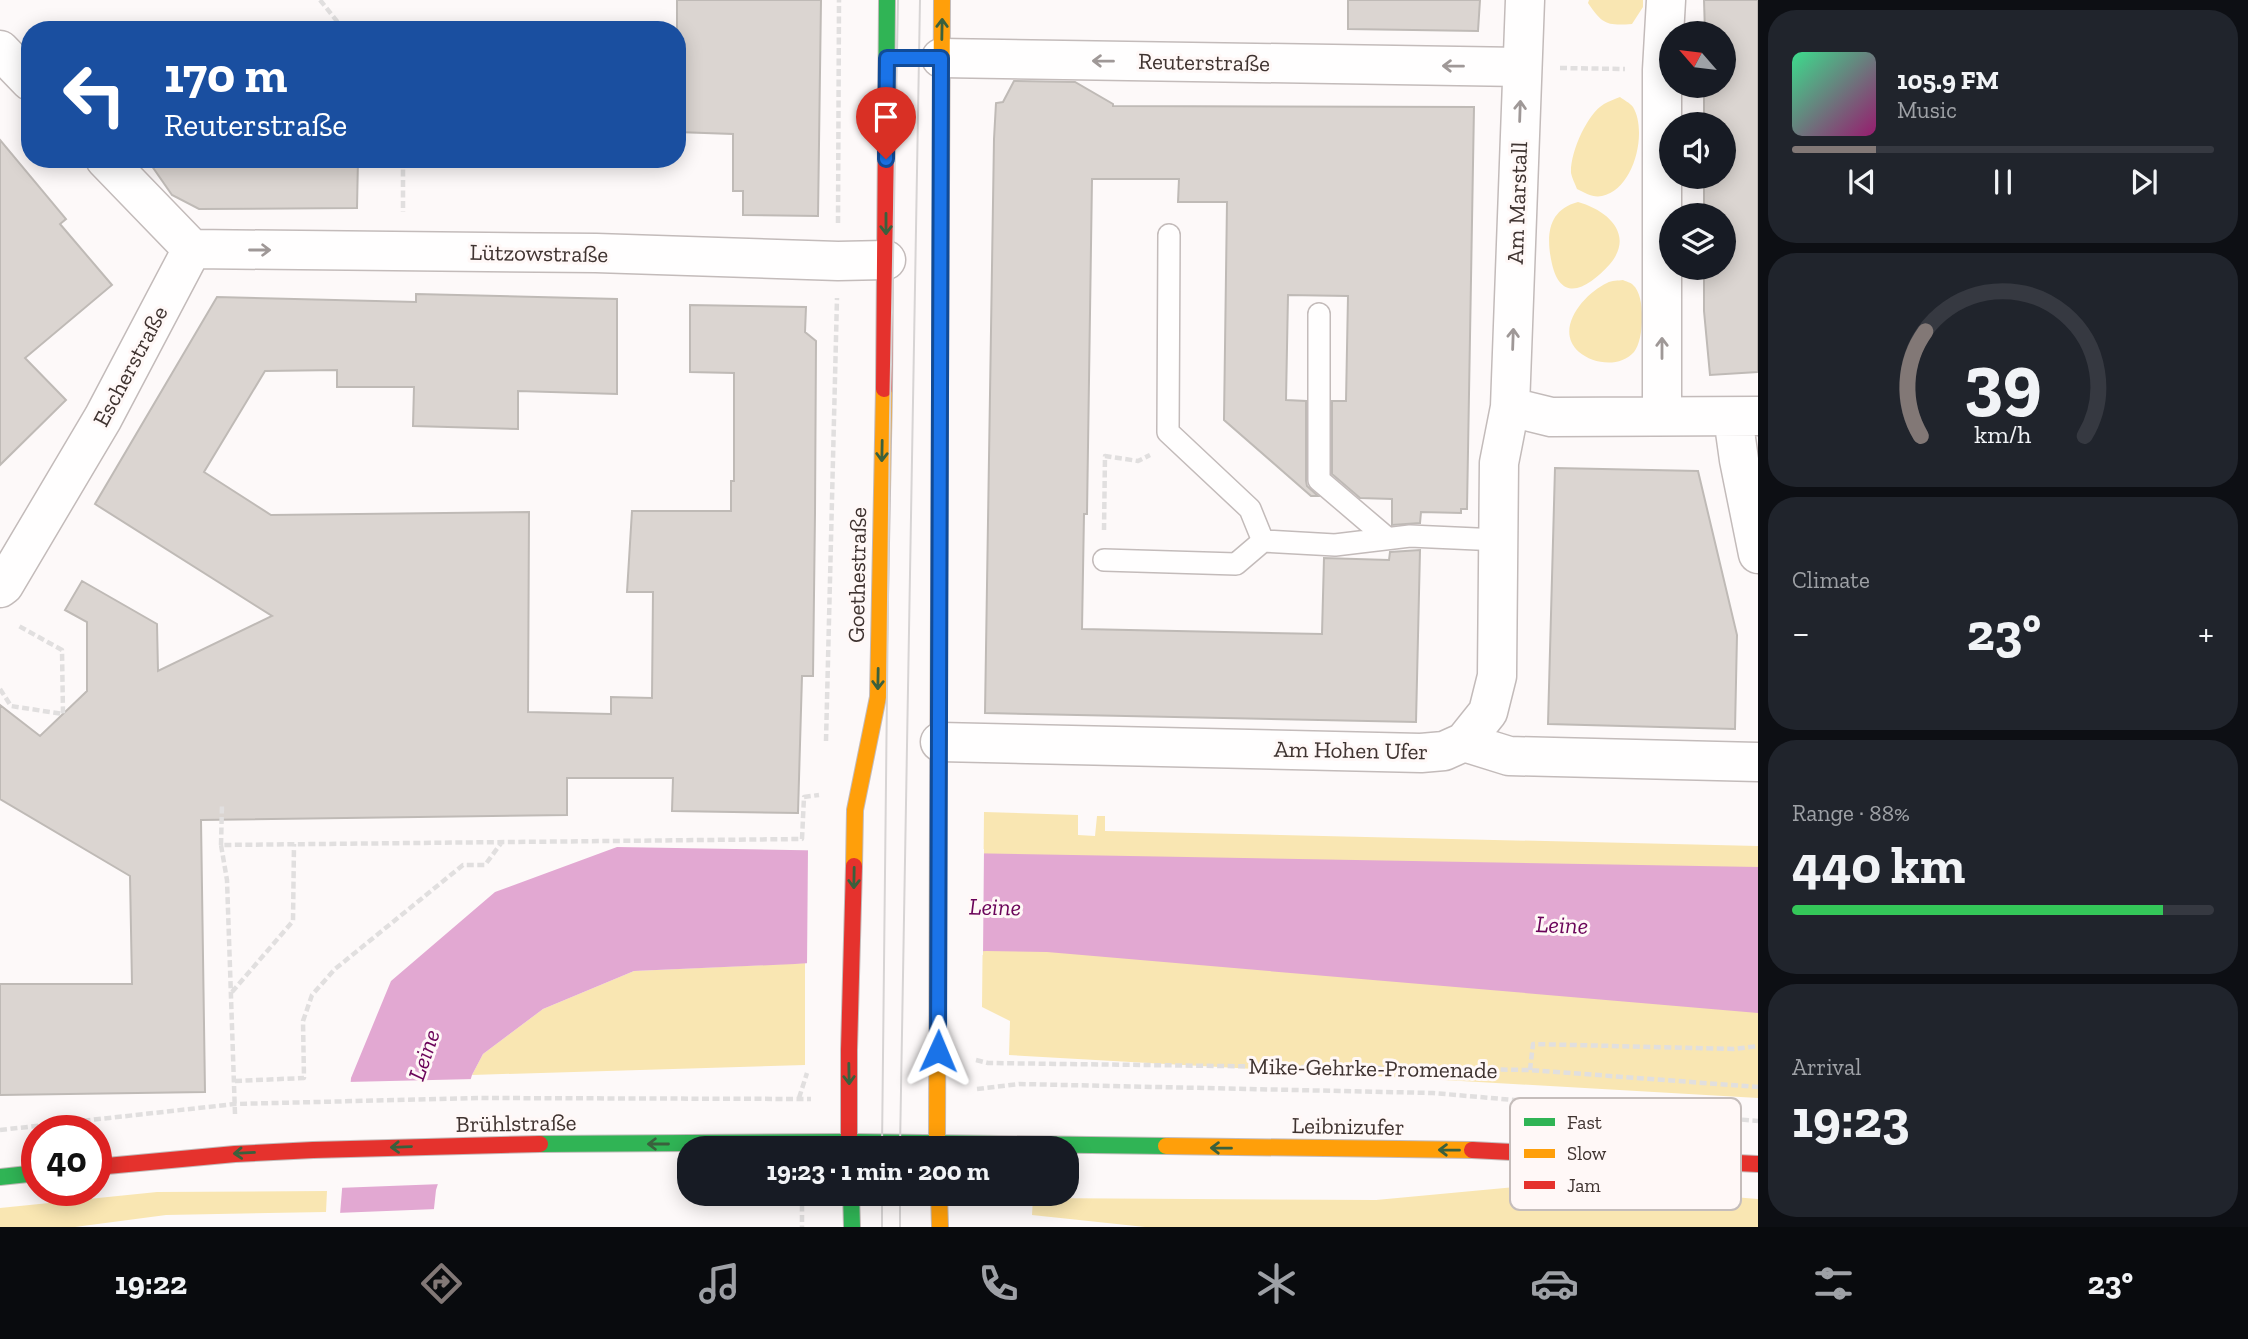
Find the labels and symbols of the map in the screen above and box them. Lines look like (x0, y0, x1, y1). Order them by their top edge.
one-way arrow (935, 18, 948, 41)
north arrow (1659, 21, 1736, 98)
street label: Reuterstraße (1138, 47, 1270, 77)
one-way arrow (1091, 54, 1114, 67)
one-way arrow (1441, 59, 1464, 73)
pin (856, 87, 916, 159)
one-way arrow (1513, 100, 1526, 123)
street label: Am Marstall (1501, 141, 1533, 265)
one-way arrow (879, 212, 893, 235)
street label: Lützowstraße (469, 238, 609, 268)
one-way arrow (248, 243, 271, 257)
street label: Escherstraße (86, 301, 174, 431)
one-way arrow (1506, 328, 1519, 351)
one-way arrow (1655, 337, 1669, 360)
one-way arrow (876, 439, 889, 462)
street label: Goethestraße (842, 507, 872, 643)
one-way arrow (871, 667, 885, 690)
street label: Am Hohen Ufer (1274, 735, 1428, 765)
one-way arrow (847, 866, 860, 889)
water label: Leine (969, 892, 1021, 921)
water label: Leine (1535, 909, 1589, 940)
position arrow (901, 1014, 975, 1088)
water label: Leine (401, 1025, 446, 1084)
street label: Mike-Gehrke-Promenade (1248, 1052, 1498, 1084)
one-way arrow (842, 1062, 856, 1085)
legend (1510, 1098, 1741, 1210)
street label: Brühlstraße (455, 1108, 577, 1138)
street label: Leibnizufer (1291, 1111, 1405, 1141)
text: Fast (1567, 1111, 1602, 1134)
speed limit sign: 40 (21, 1115, 112, 1206)
one-way arrow (647, 1137, 670, 1151)
one-way arrow (390, 1141, 413, 1154)
one-way arrow (1210, 1141, 1233, 1155)
text: Slow (1567, 1142, 1607, 1165)
one-way arrow (1438, 1143, 1461, 1157)
one-way arrow (233, 1147, 256, 1160)
text: Jam (1567, 1174, 1601, 1197)

